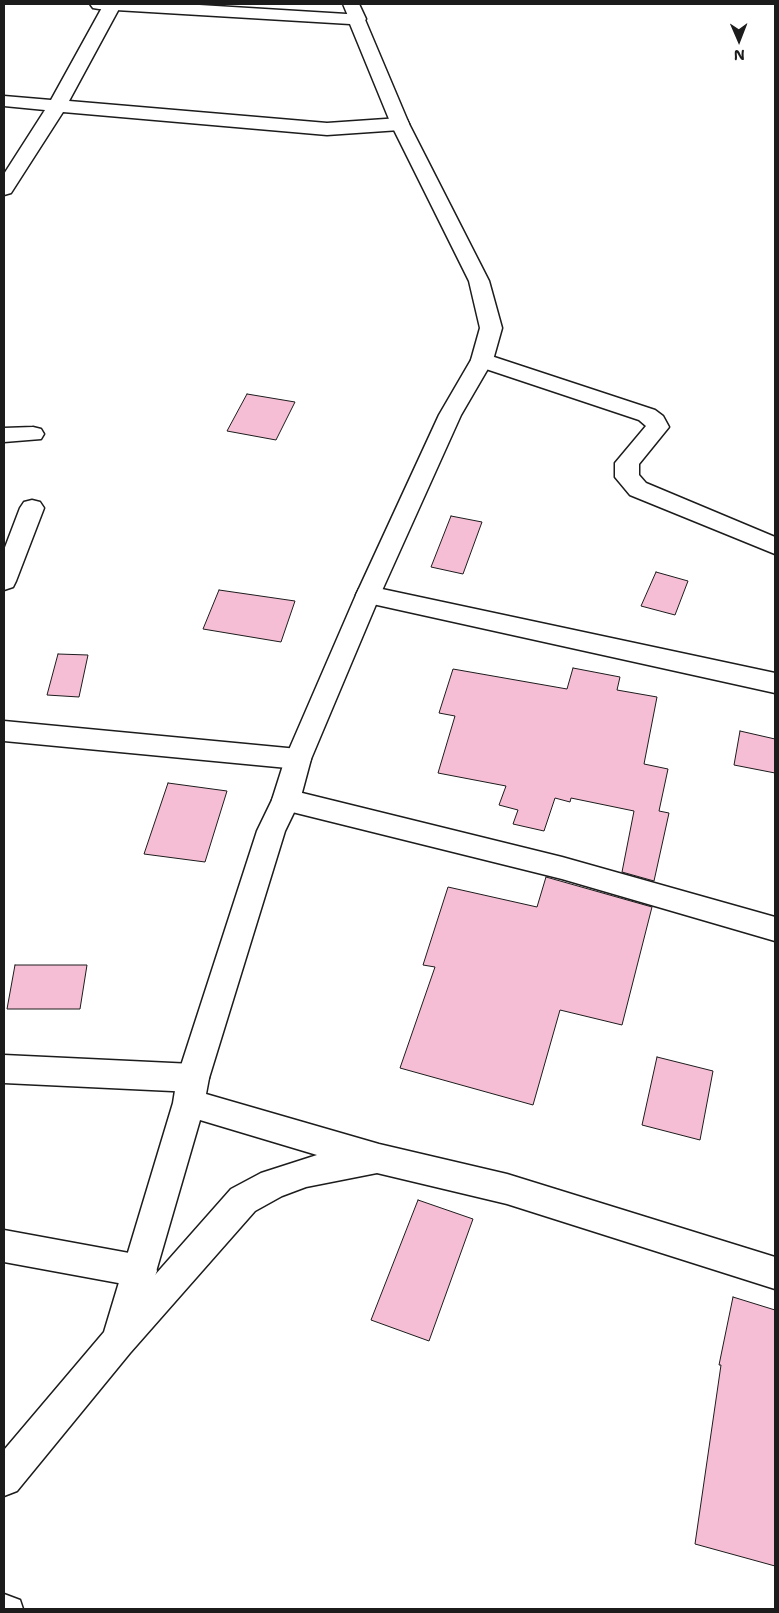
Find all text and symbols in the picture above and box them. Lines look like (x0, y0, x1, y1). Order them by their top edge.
north arrow (714, 15, 764, 65)
text: N (734, 46, 745, 64)

